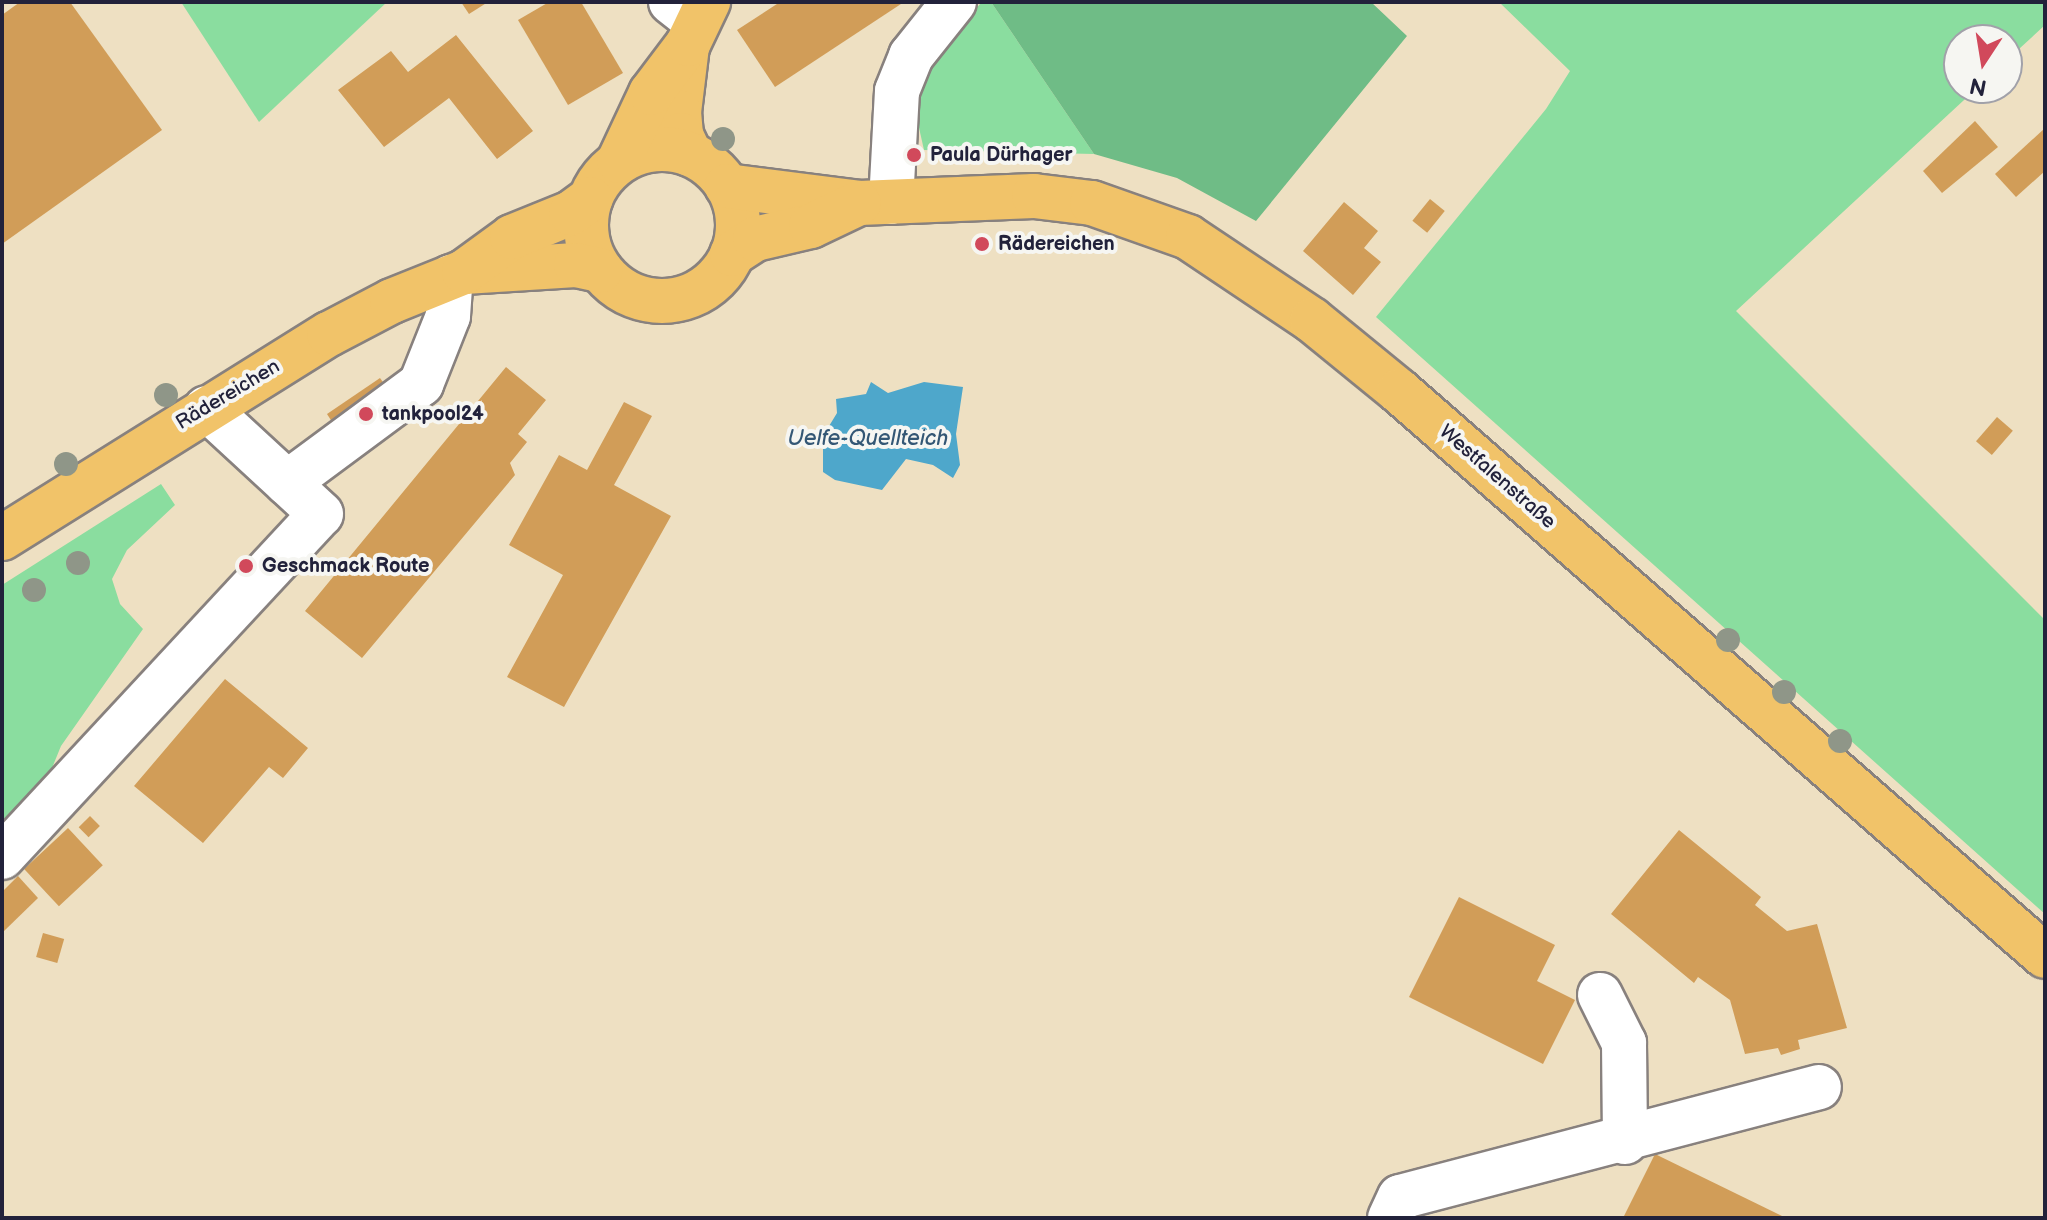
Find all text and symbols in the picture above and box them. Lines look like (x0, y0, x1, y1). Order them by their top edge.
north arrow (1943, 24, 2023, 104)
text: N (1967, 71, 1989, 101)
place label: Paula Dürhager (930, 143, 1073, 167)
marker: Paula Dürhager (905, 146, 923, 164)
place label: Rädereichen (998, 232, 1115, 256)
marker: Rädereichen (973, 235, 991, 253)
street label: Rädereichen (172, 355, 284, 435)
place label: tankpool24 (382, 402, 484, 426)
marker: tankpool24 (357, 405, 375, 423)
street label: Westfalenstraße (1434, 420, 1560, 534)
water label: Uelfe-Quellteich (788, 426, 948, 452)
place label: Geschmack Route (262, 554, 429, 578)
marker: Geschmack Route (237, 557, 255, 575)

